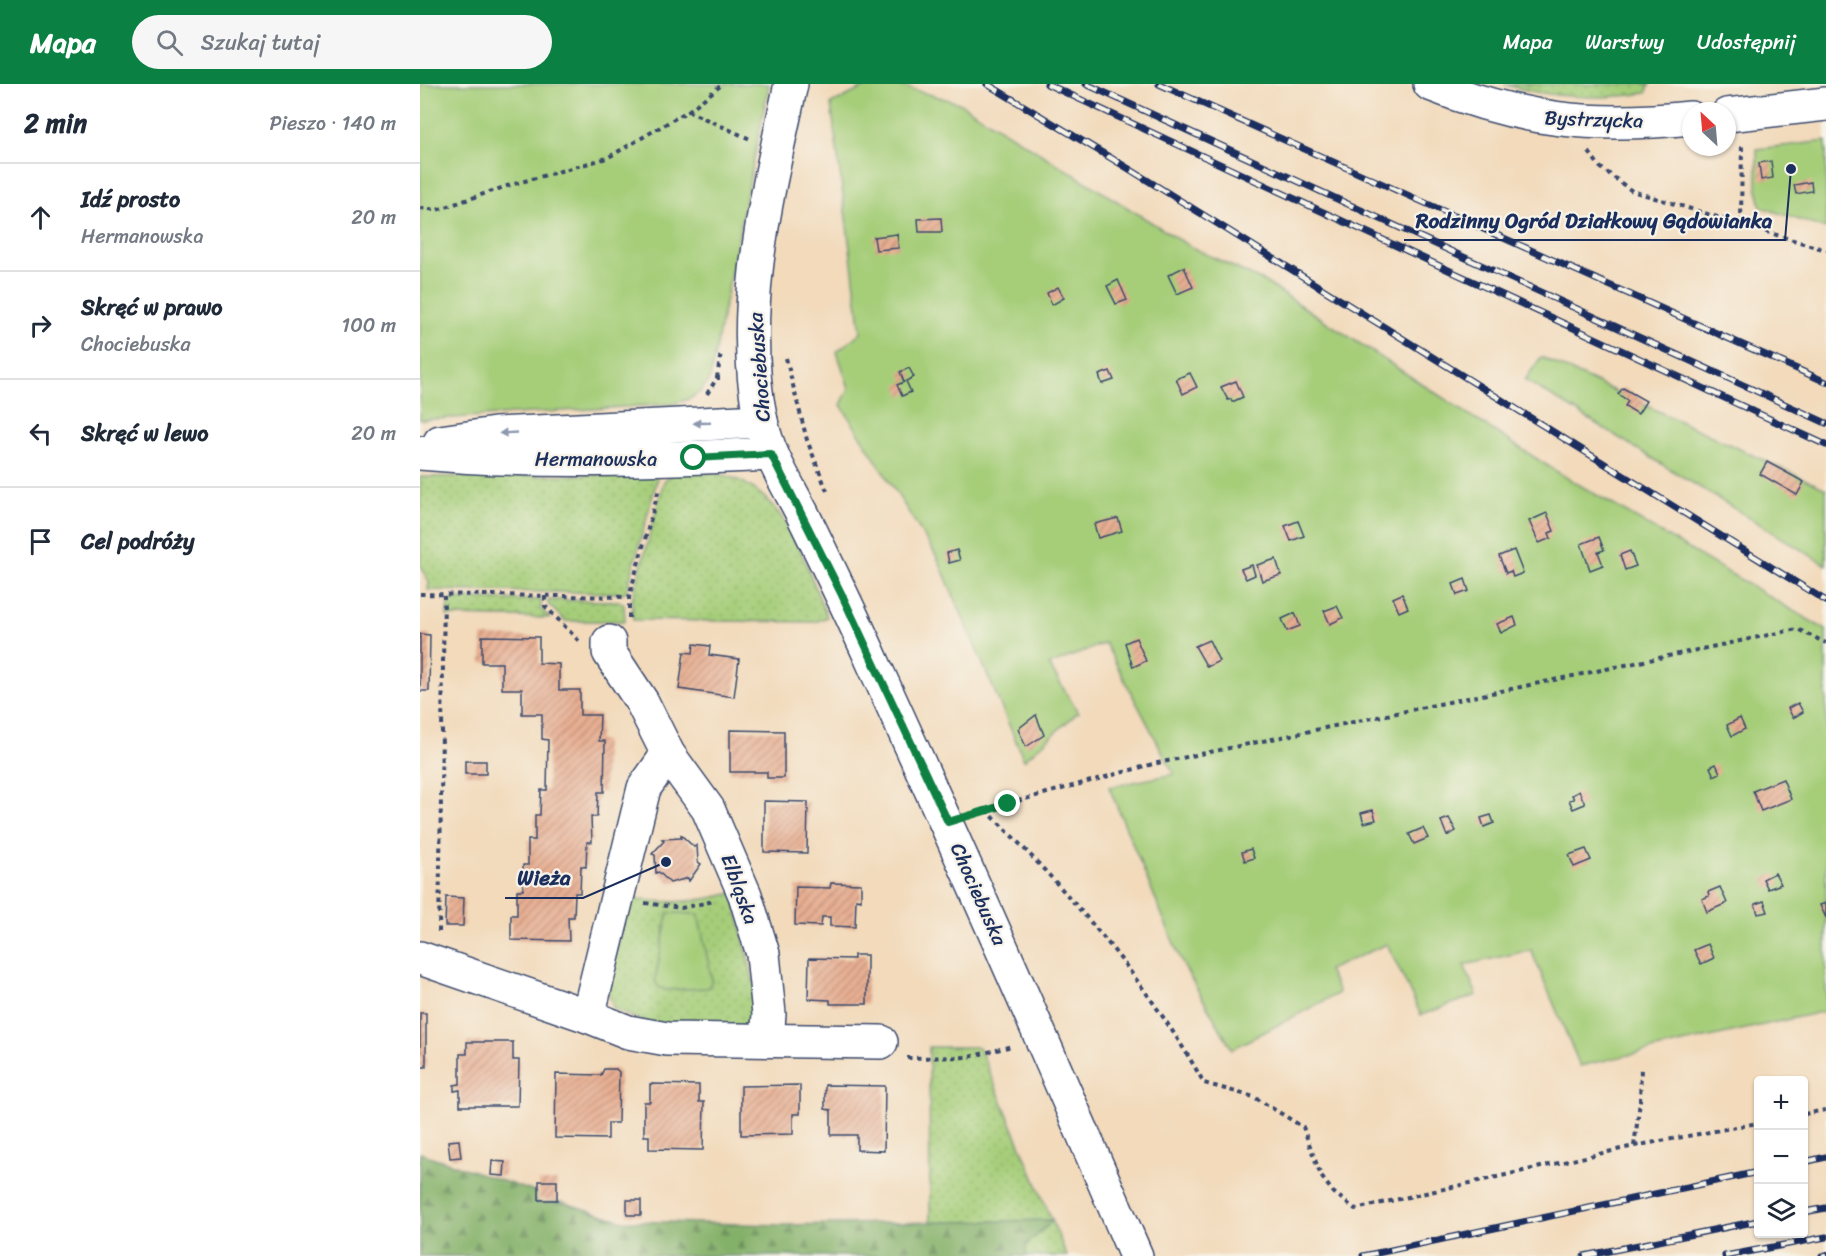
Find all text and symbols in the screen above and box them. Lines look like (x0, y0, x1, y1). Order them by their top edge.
search box (132, 15, 552, 69)
text: Mapa (30, 18, 96, 67)
text: Szukaj tutaj (201, 23, 320, 62)
text: Mapa (1503, 23, 1552, 61)
text: Warstwy (1585, 23, 1664, 61)
text: Udostępnij (1697, 23, 1796, 61)
icon: search (153, 26, 186, 59)
text: 2 min (24, 100, 87, 146)
street label: Bystrzycka (1544, 100, 1644, 139)
north arrow (1682, 102, 1736, 156)
text: Pieszo · 140 m (269, 106, 396, 141)
text: Idź prosto (81, 180, 180, 219)
text: 20 m (351, 200, 396, 235)
icon: ahead (24, 201, 57, 234)
callout: Rodzinny Ogród Działkowy Gądowianka (1404, 201, 1785, 240)
text: Rodzinny Ogród Działkowy Gądowianka (1415, 202, 1773, 240)
text: Hermanowska (81, 219, 203, 254)
text: Skręć w prawo (81, 288, 223, 327)
text: 100 m (342, 308, 396, 343)
icon: right (24, 309, 57, 342)
street label: Chociebuska (738, 310, 781, 423)
text: Chociebuska (81, 327, 191, 362)
text: Skręć w lewo (81, 414, 208, 453)
text: 20 m (351, 416, 396, 451)
icon: left (24, 417, 57, 450)
one-way arrow (693, 419, 712, 428)
one-way arrow (498, 429, 517, 438)
street label: Hermanowska (535, 442, 657, 477)
route start (680, 444, 706, 470)
text: Cel podróży (81, 522, 194, 561)
icon: arrive (24, 525, 57, 558)
route end (994, 790, 1020, 816)
street label: Chociebuska (940, 837, 1017, 952)
street label: Elbląska (711, 849, 768, 929)
callout: Wieża (505, 859, 583, 898)
text: Wieża (517, 859, 571, 897)
map controls (1754, 1076, 1808, 1238)
button: + (1754, 1076, 1808, 1130)
button: − (1754, 1130, 1808, 1184)
button: layers (1754, 1184, 1808, 1238)

